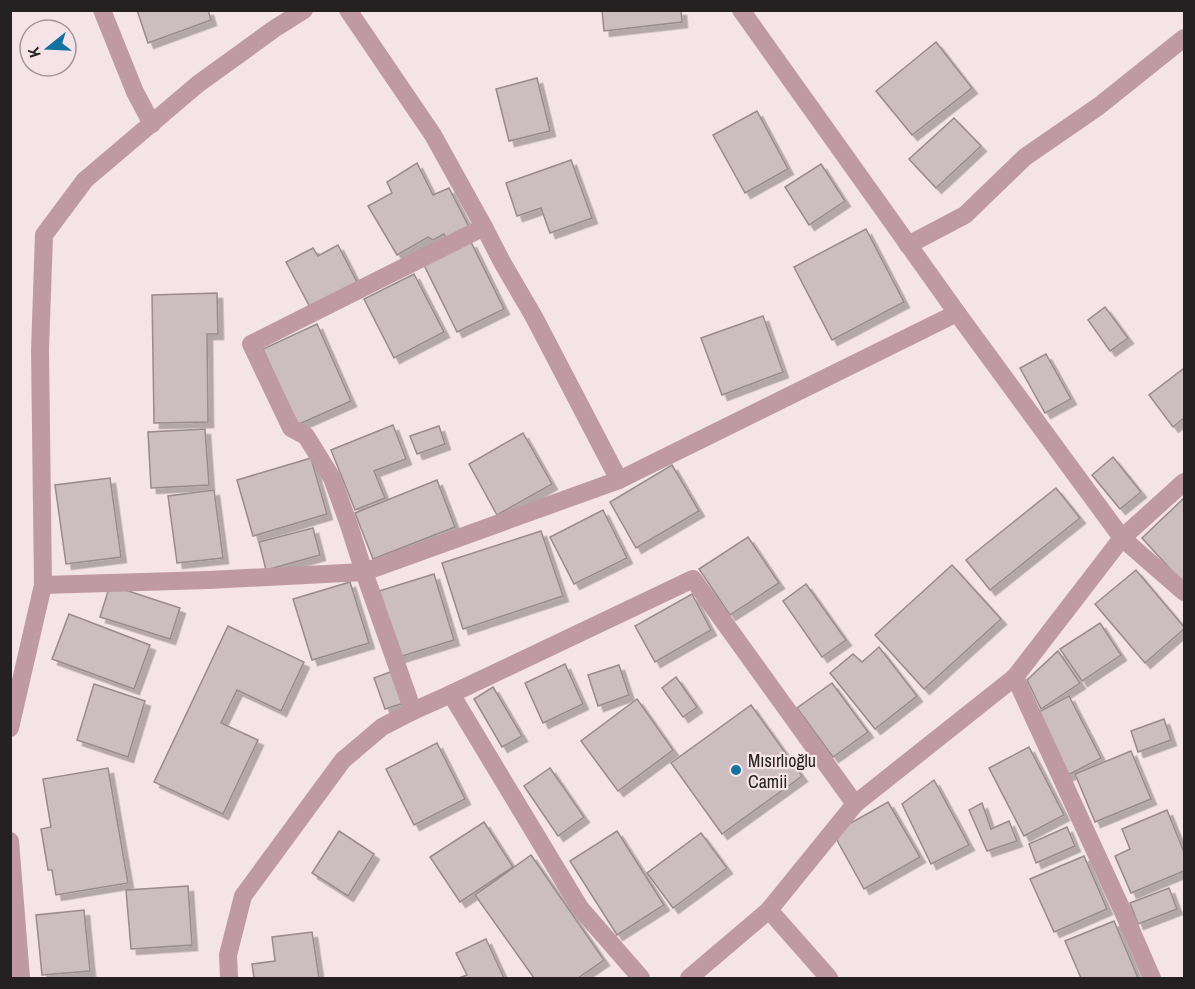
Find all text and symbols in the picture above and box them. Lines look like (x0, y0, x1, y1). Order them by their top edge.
north arrow (18, 18, 78, 78)
text: K (22, 44, 46, 61)
place label: Mısırlıoğlu Camii (748, 748, 816, 794)
marker: Mısırlıoğlu Camii (729, 763, 743, 777)

